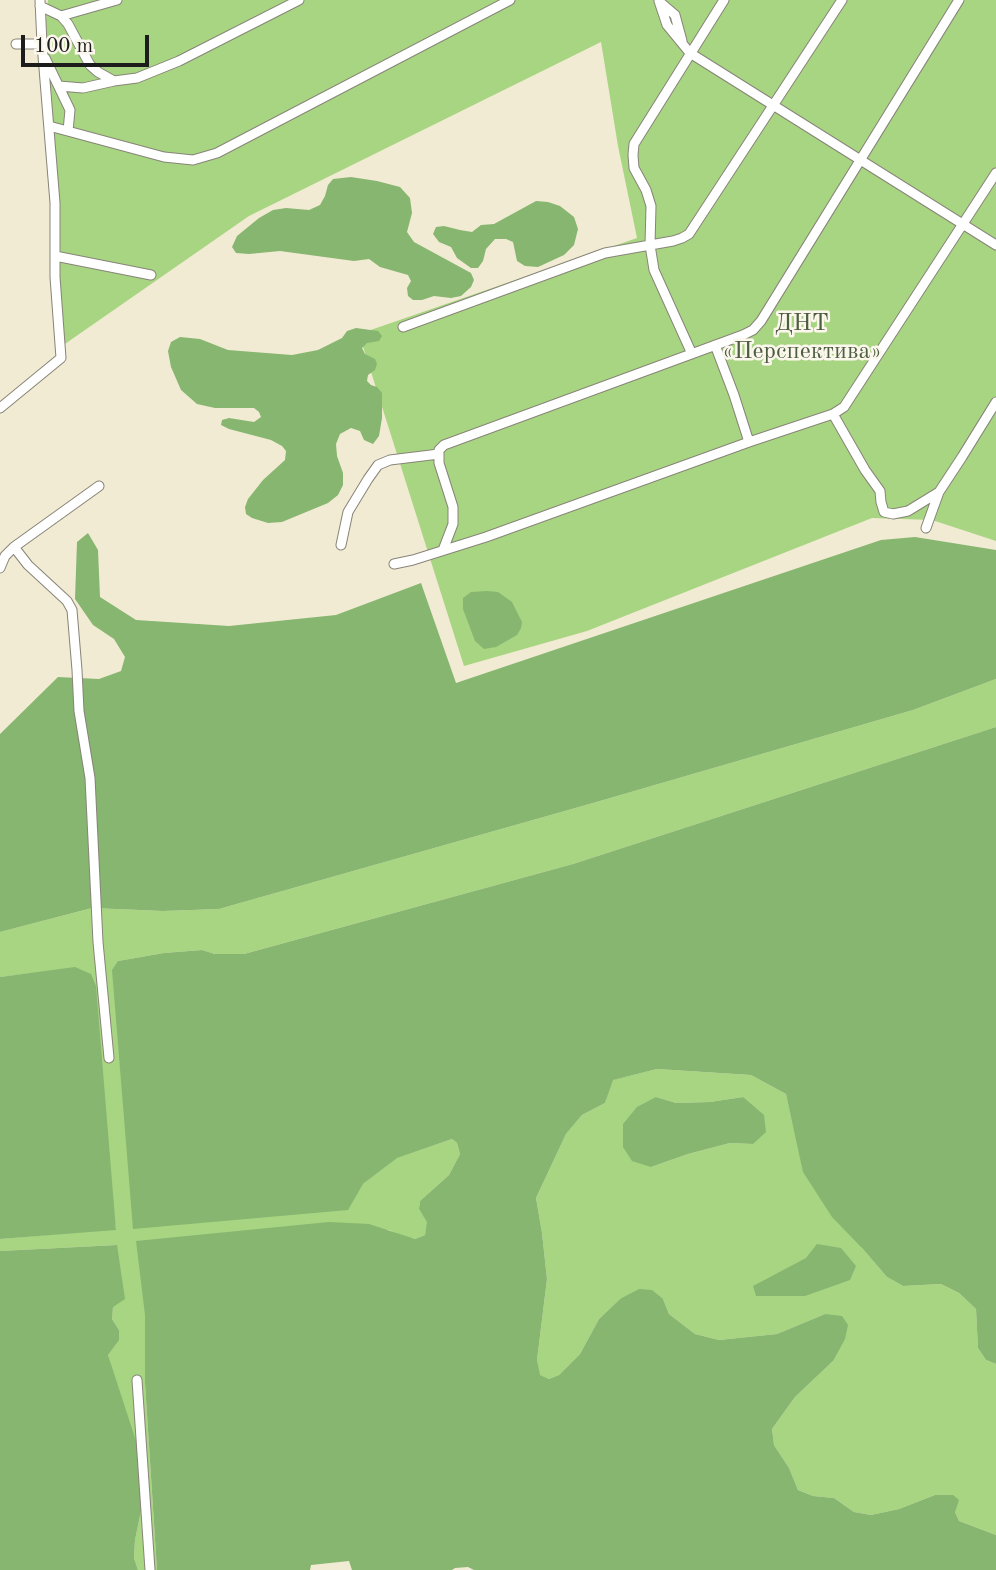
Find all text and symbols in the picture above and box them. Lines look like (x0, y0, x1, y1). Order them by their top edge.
scale bar (24, 21, 152, 65)
text: 100 m (34, 36, 93, 57)
park label: ДНТ «Перспектива» (722, 310, 882, 366)

